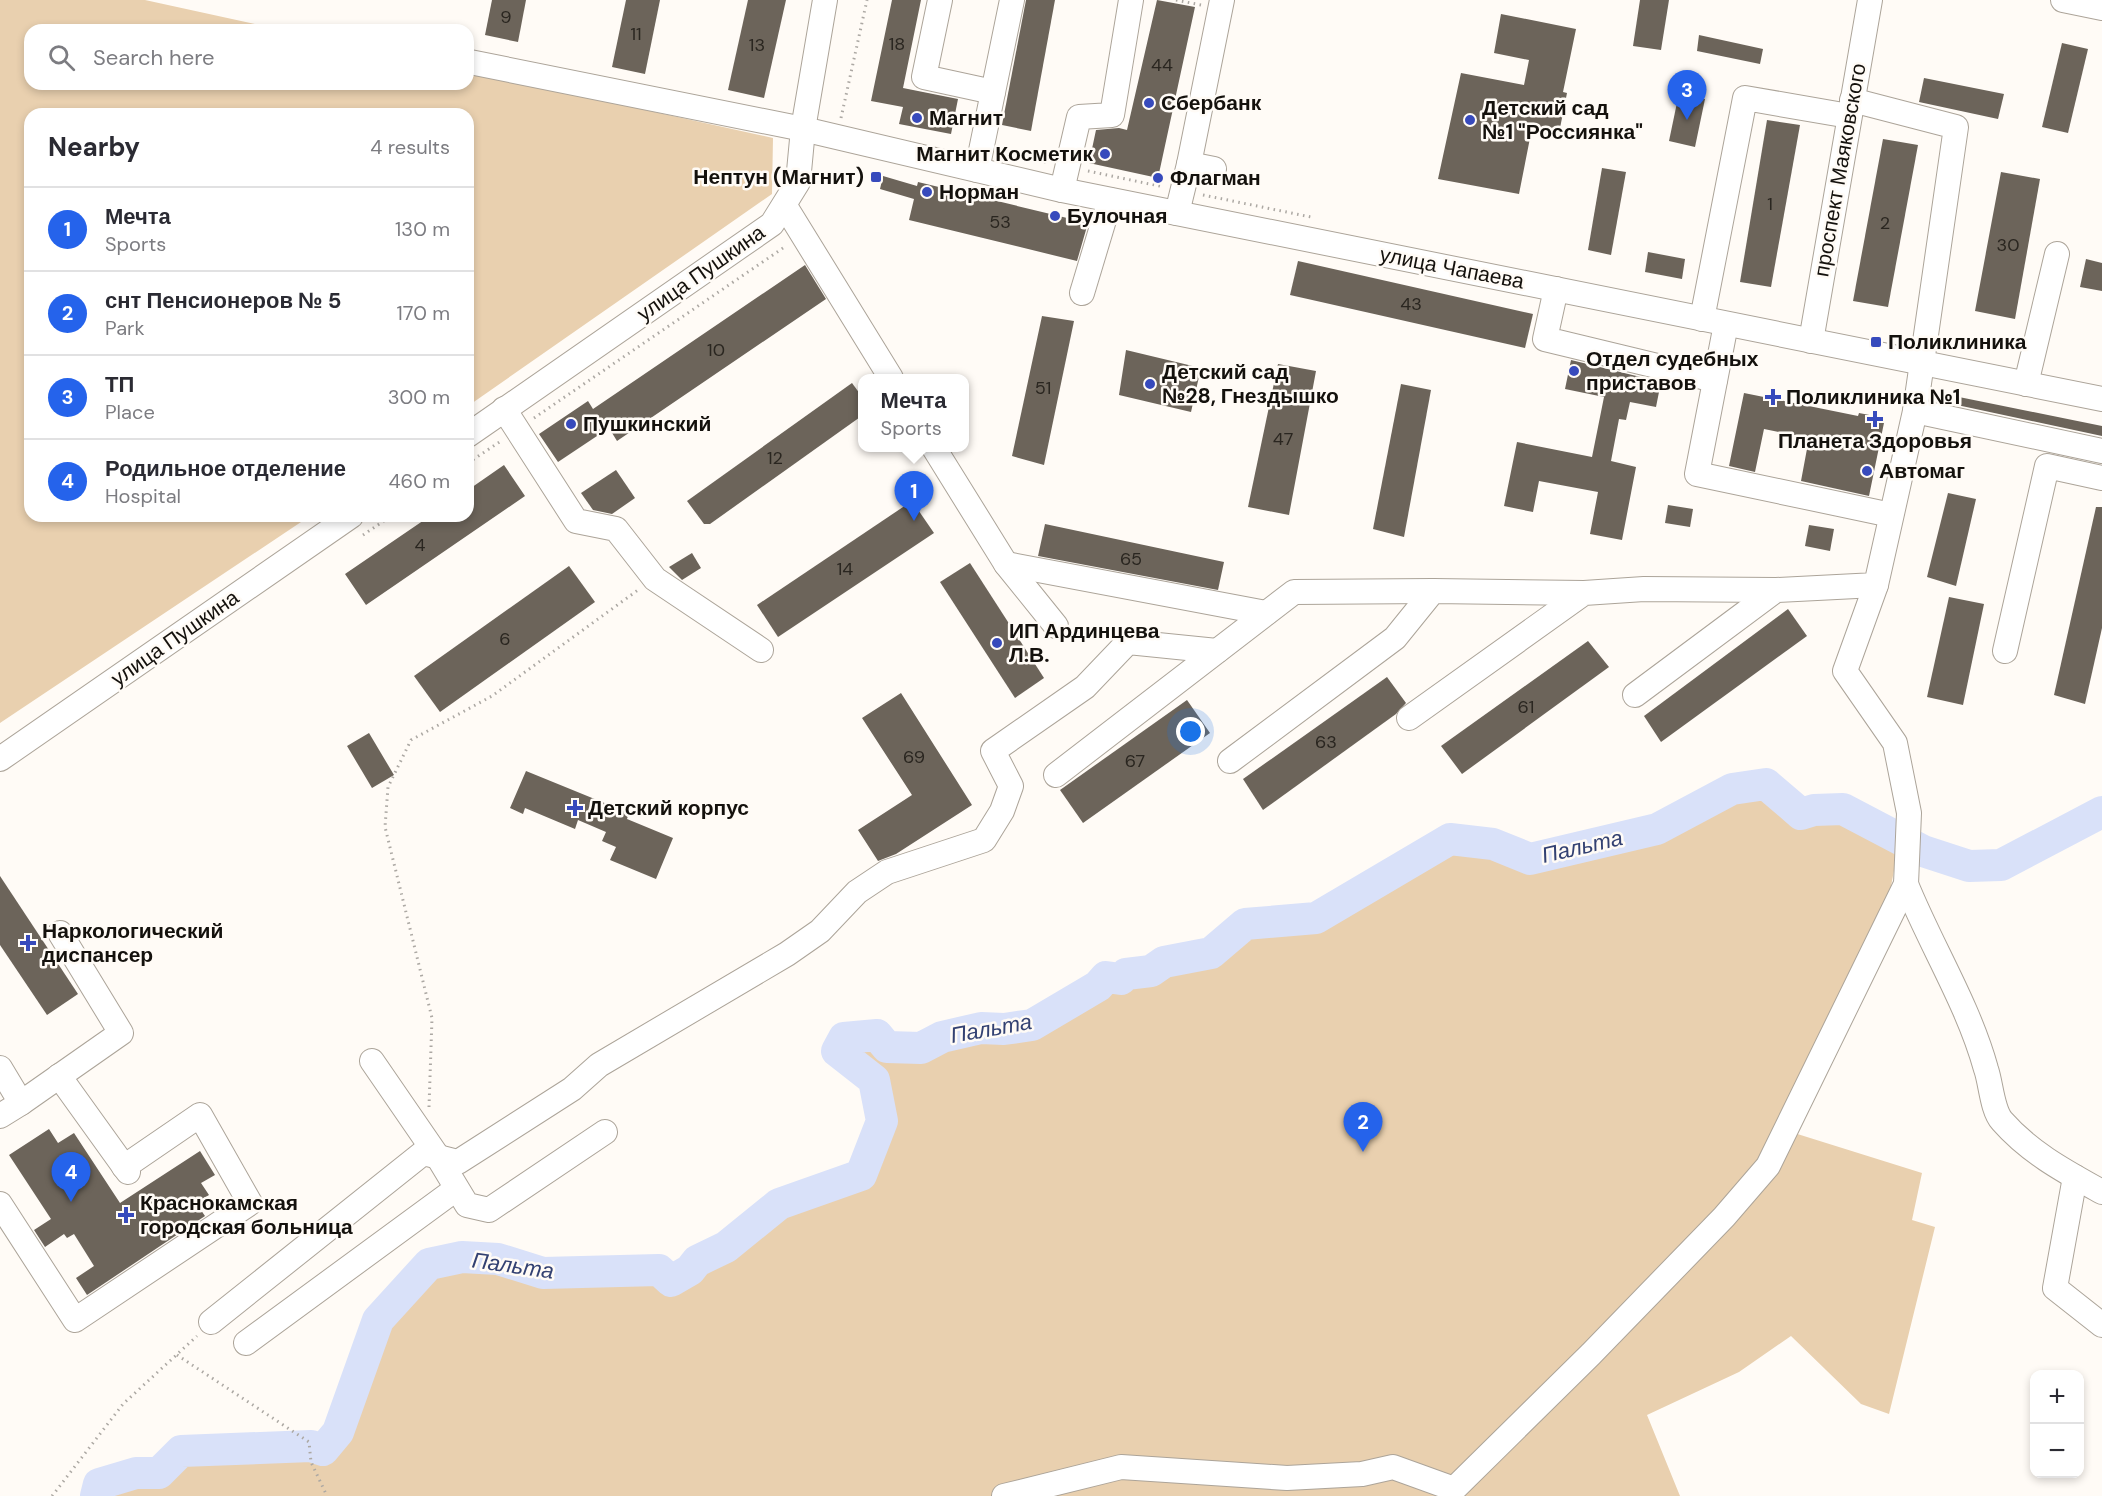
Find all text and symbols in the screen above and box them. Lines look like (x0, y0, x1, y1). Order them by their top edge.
house number: 9 (500, 5, 512, 29)
house number: 11 (630, 22, 642, 46)
search box (24, 24, 474, 90)
house number: 18 (889, 32, 905, 56)
house number: 13 (749, 33, 765, 57)
icon: search (45, 41, 78, 74)
text: Search here (93, 43, 214, 72)
house number: 44 (1151, 53, 1173, 77)
street label: проспект Маяковского (1807, 61, 1873, 279)
pin: 3 (1668, 70, 1706, 120)
place label: Сбербанк (1161, 89, 1262, 117)
place label: Детский сад №1 "Россиянка" (1482, 94, 1643, 146)
marker: Сбербанк (1142, 96, 1156, 110)
place label: Магнит (929, 104, 1003, 132)
marker: Магнит (910, 111, 924, 125)
marker: Детский сад №1 "Россиянка" (1463, 113, 1477, 127)
text: Nearby (48, 130, 140, 164)
text: 4 results (370, 134, 450, 160)
place label: Магнит Косметик (916, 140, 1093, 168)
marker: Магнит Косметик (1098, 147, 1112, 161)
place label: Нептун (Магнит) (693, 163, 864, 191)
place label: Флагман (1170, 164, 1261, 192)
marker: Нептун (Магнит) (869, 170, 883, 184)
marker: Флагман (1151, 171, 1165, 185)
place label: Норман (939, 178, 1019, 206)
marker: Норман (920, 185, 934, 199)
house number: 1 (1767, 192, 1773, 216)
text: Мечта (105, 202, 171, 231)
place label: Булочная (1067, 202, 1167, 230)
marker: Булочная (1048, 209, 1062, 223)
house number: 53 (989, 210, 1011, 234)
house number: 2 (1880, 211, 1890, 235)
text: 1 (64, 216, 71, 242)
text: 130 m (395, 216, 450, 242)
street label: улица Пушкина (632, 218, 771, 327)
text: Sports (105, 231, 166, 257)
house number: 30 (1997, 233, 2019, 257)
street label: улица Чапаева (1378, 240, 1527, 296)
text: снт Пенсионеров № 5 (105, 286, 341, 315)
house number: 43 (1400, 292, 1422, 316)
text: 2 (62, 300, 73, 326)
text: 170 m (397, 300, 450, 326)
text: Park (105, 315, 145, 341)
place label: Поликлиника (1888, 328, 2027, 356)
marker: Поликлиника (1869, 335, 1883, 349)
house number: 10 (707, 338, 725, 362)
place label: Отдел судебных приставов (1586, 345, 1759, 397)
place label: Детский сад №28, Гнездышко (1162, 358, 1339, 410)
marker: Отдел судебных приставов (1567, 364, 1581, 378)
text: ТП (105, 370, 134, 399)
popup (858, 374, 969, 452)
house number: 51 (1035, 376, 1051, 400)
marker: Детский сад №28, Гнездышко (1143, 377, 1157, 391)
place label: Поликлиника №1 (1786, 383, 1960, 411)
text: 3 (61, 384, 74, 410)
text: 300 m (388, 384, 450, 410)
text: Мечта (881, 386, 946, 415)
marker: Поликлиника №1 (1764, 388, 1782, 406)
text: Place (105, 399, 155, 425)
place label: Пушкинский (583, 410, 711, 438)
marker: Планета Здоровья (1868, 412, 1882, 426)
text: Sports (881, 415, 942, 441)
marker: Пушкинский (564, 417, 578, 431)
house number: 47 (1273, 427, 1293, 451)
place label: Планета Здоровья (1778, 427, 1972, 455)
house number: 12 (767, 446, 783, 470)
text: Родильное отделение (105, 454, 346, 483)
place label: Автомаг (1879, 457, 1965, 485)
marker: Автомаг (1860, 464, 1874, 478)
text: 4 (61, 468, 74, 494)
text: 460 m (388, 468, 450, 494)
pin: 1 (894, 472, 934, 521)
text: Hospital (105, 483, 181, 509)
house number: 4 (415, 533, 426, 557)
house number: 65 (1120, 547, 1142, 571)
house number: 14 (837, 557, 853, 581)
street label: улица Пушкина (106, 583, 245, 692)
place label: ИП Ардинцева Л.В. (1009, 617, 1160, 669)
house number: 6 (499, 627, 511, 651)
marker: ИП Ардинцева Л.В. (990, 636, 1004, 650)
house number: 61 (1518, 695, 1534, 719)
your location (1176, 717, 1205, 746)
house number: 63 (1315, 730, 1337, 754)
house number: 69 (903, 745, 925, 769)
house number: 67 (1125, 749, 1145, 773)
place label: Детский корпус (588, 794, 749, 822)
marker: Детский корпус (566, 799, 584, 817)
water label: Пальта (1539, 823, 1625, 870)
place label: Наркологический диспансер (42, 917, 223, 969)
marker: Наркологический диспансер (19, 934, 37, 952)
water label: Пальта (948, 1007, 1034, 1050)
pin: 2 (1344, 1102, 1382, 1152)
pin: 4 (52, 1152, 90, 1202)
place label: Краснокамская городская больница (140, 1189, 353, 1241)
marker: Краснокамская городская больница (117, 1206, 135, 1224)
water label: Пальта (470, 1245, 556, 1286)
map controls (2030, 1370, 2084, 1478)
button: + (2030, 1370, 2084, 1424)
button: − (2030, 1424, 2084, 1478)

